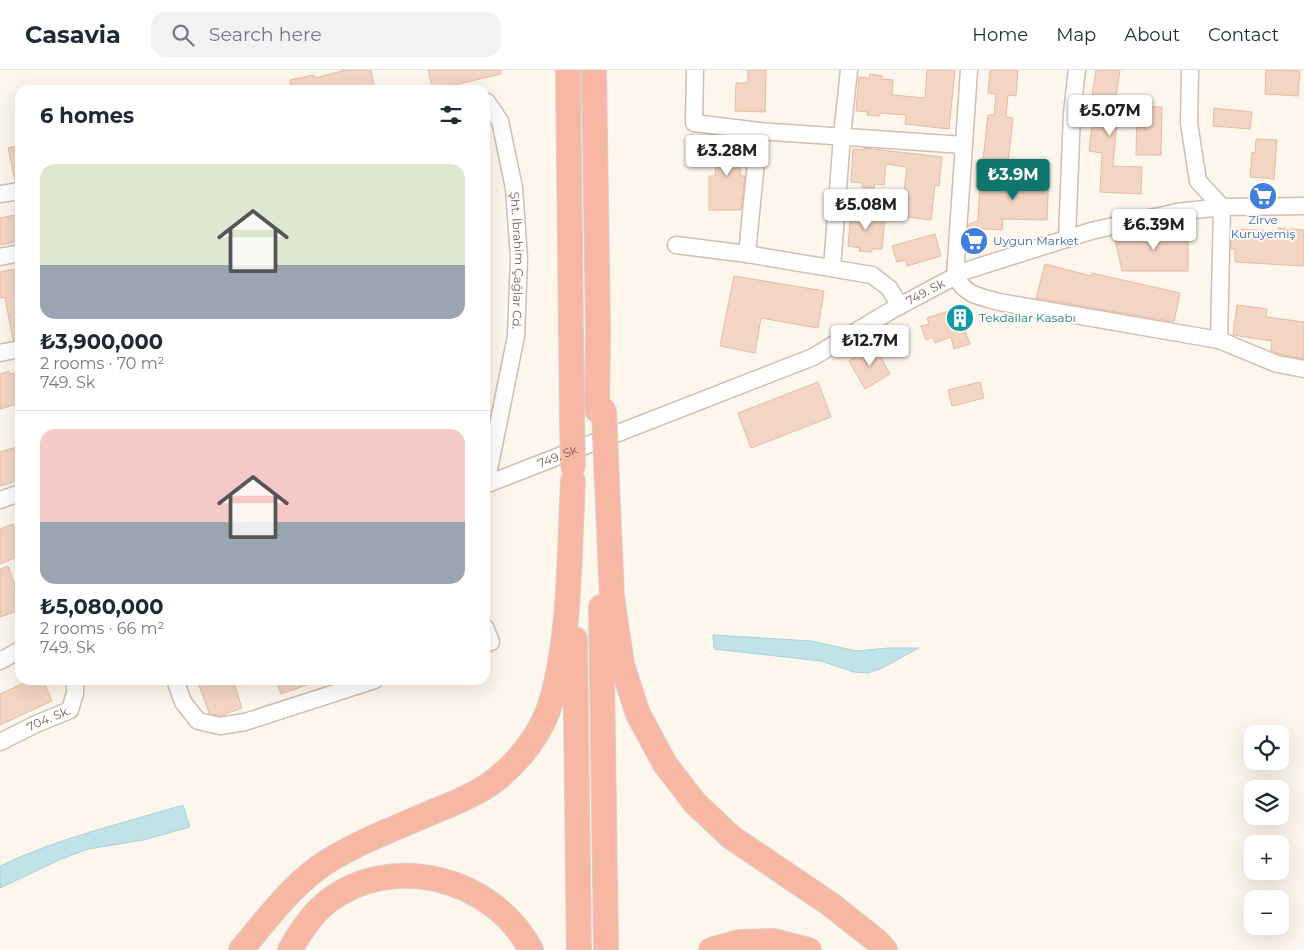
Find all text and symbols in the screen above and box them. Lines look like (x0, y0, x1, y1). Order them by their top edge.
search box (151, 12, 501, 57)
text: Casavia (25, 20, 121, 49)
icon: search (169, 21, 197, 49)
text: Search here (209, 23, 322, 46)
text: Home (972, 24, 1028, 46)
text: Map (1056, 24, 1096, 46)
text: About (1124, 24, 1180, 46)
text: Contact (1208, 24, 1279, 46)
pin: ₺5.07M (1069, 94, 1151, 137)
icon: filters (437, 101, 465, 129)
text: ₺5.07M (1079, 101, 1141, 120)
text: 6 homes (40, 103, 134, 128)
pin: ₺3.28M (686, 134, 768, 177)
text: ₺3.28M (697, 141, 757, 160)
pin: ₺3.9M (978, 158, 1048, 201)
text: ₺3.9M (988, 165, 1038, 184)
supermarket icon: Zirve Kuruyemiş (1248, 181, 1278, 211)
pin: ₺5.08M (825, 189, 907, 231)
street label: Şht. İbrahim Çağlar Cd. (507, 191, 527, 329)
text: ₺5.08M (835, 195, 897, 214)
icon: home (208, 196, 298, 286)
pin: ₺6.39M (1113, 208, 1195, 251)
place label: Zirve Kuruyemiş (1231, 212, 1295, 241)
text: ₺6.39M (1123, 215, 1185, 234)
supermarket icon: Uygun Market (959, 226, 989, 256)
place label: Uygun Market (993, 233, 1079, 248)
street label: 749. Sk (903, 275, 948, 308)
building icon: Tekdallar Kasabı (945, 303, 975, 333)
place label: Tekdallar Kasabı (979, 310, 1076, 325)
pin: ₺12.7M (829, 324, 911, 367)
text: ₺3,900,000 (40, 329, 163, 354)
text: ₺12.7M (842, 331, 898, 350)
text: 2 rooms · 70 m² (40, 354, 165, 373)
text: 749. Sk (40, 373, 95, 392)
street label: 749. Sk (535, 441, 580, 471)
icon: home (208, 462, 298, 552)
text: ₺5,080,000 (40, 594, 164, 619)
text: 2 rooms · 66 m² (40, 619, 164, 638)
text: 749. Sk (40, 638, 95, 657)
street label: 704. Sk. (24, 703, 73, 734)
map controls (1244, 725, 1289, 935)
button: locate (1244, 725, 1289, 770)
button: layers (1244, 780, 1289, 825)
button: + (1244, 835, 1289, 880)
button: − (1244, 890, 1289, 935)

